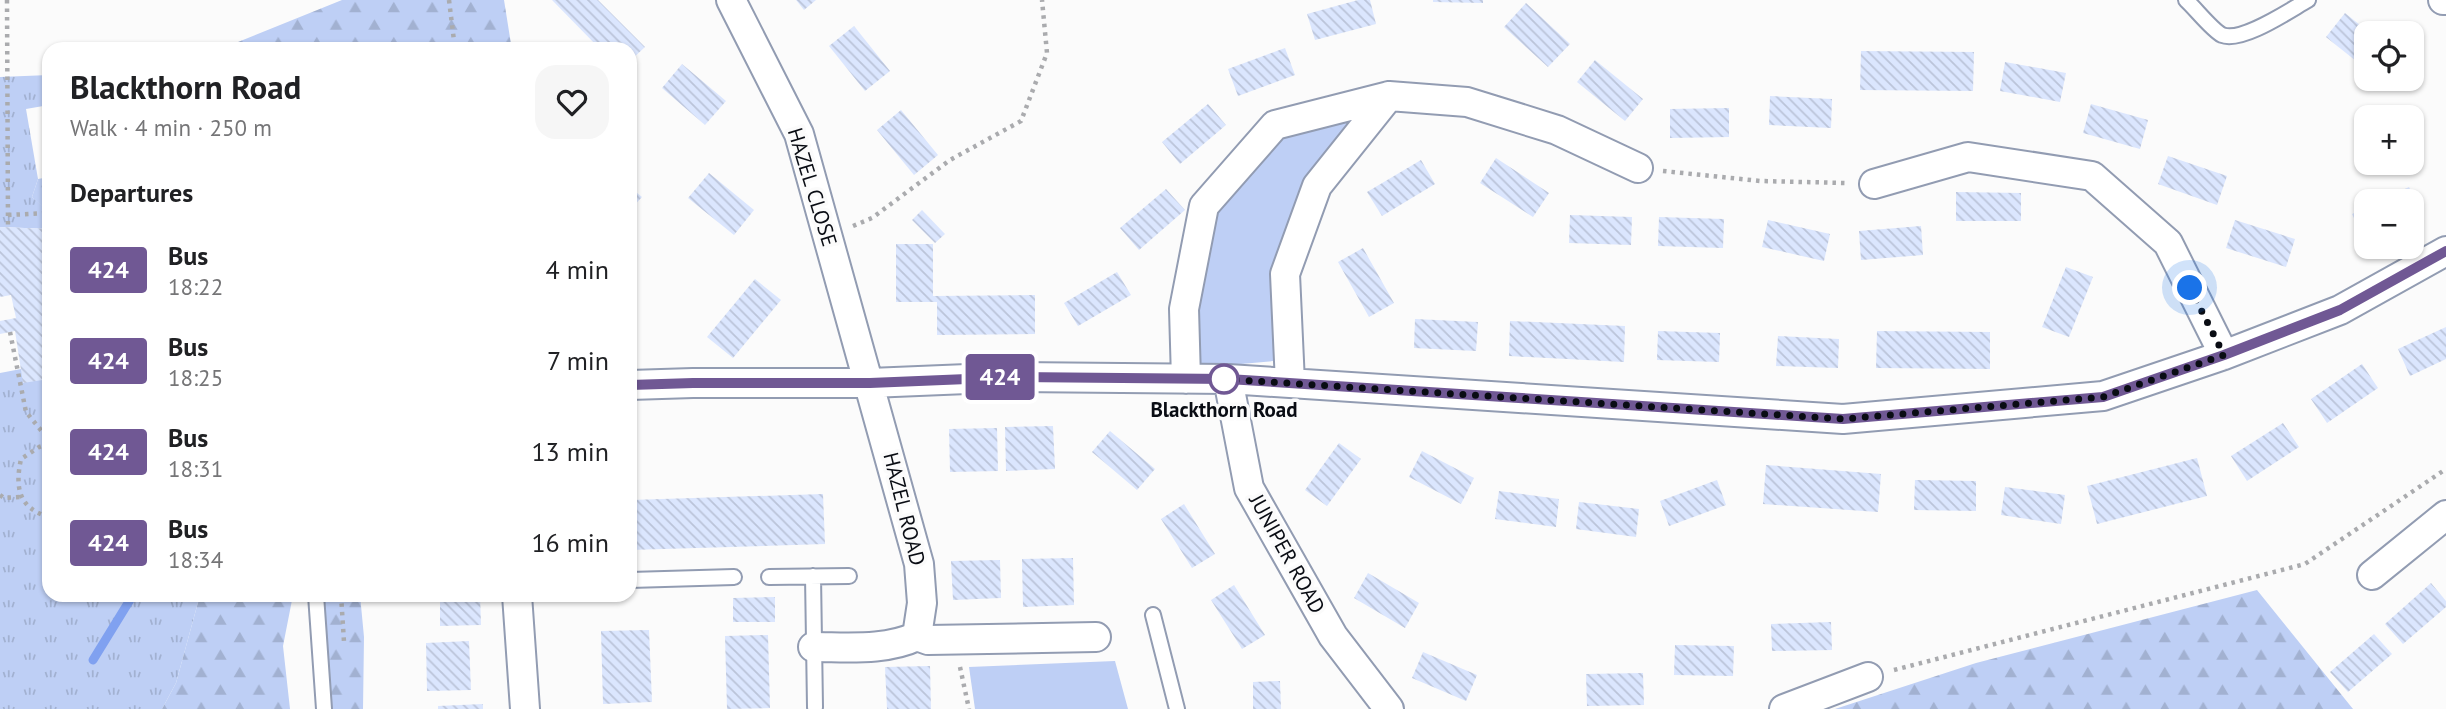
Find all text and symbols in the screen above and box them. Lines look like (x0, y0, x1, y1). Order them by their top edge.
map controls (2354, 21, 2424, 259)
button: locate (2354, 21, 2424, 91)
text: Blackthorn Road (70, 65, 301, 108)
button: heart (535, 65, 609, 139)
button: + (2354, 105, 2424, 175)
text: Walk · 4 min · 250 m (70, 113, 272, 142)
street label: HAZEL CLOSE (782, 124, 843, 249)
text: Departures (70, 176, 193, 209)
button: − (2354, 189, 2424, 259)
text: Bus (168, 239, 208, 272)
text: 4 min (546, 253, 609, 286)
text: 424 (88, 254, 129, 285)
your location (2172, 270, 2207, 305)
text: 18:22 (168, 272, 223, 301)
text: Bus (168, 330, 208, 363)
text: 7 min (547, 344, 609, 377)
text: 424 (88, 345, 129, 376)
line badge: 424 (960, 354, 1040, 400)
text: 424 (980, 361, 1020, 392)
text: 18:25 (168, 363, 223, 392)
marker: Blackthorn Road (1209, 364, 1239, 394)
place label: Blackthorn Road (1150, 396, 1298, 423)
text: Bus (168, 421, 208, 454)
text: 13 min (531, 435, 609, 468)
text: 424 (88, 436, 129, 467)
street label: HAZEL ROAD (877, 449, 932, 568)
text: 18:31 (168, 454, 223, 483)
street label: JUNIPER ROAD (1243, 488, 1331, 618)
text: Bus (168, 512, 208, 545)
text: 16 min (531, 526, 609, 559)
text: 424 (88, 527, 129, 558)
text: 18:34 (168, 545, 223, 574)

